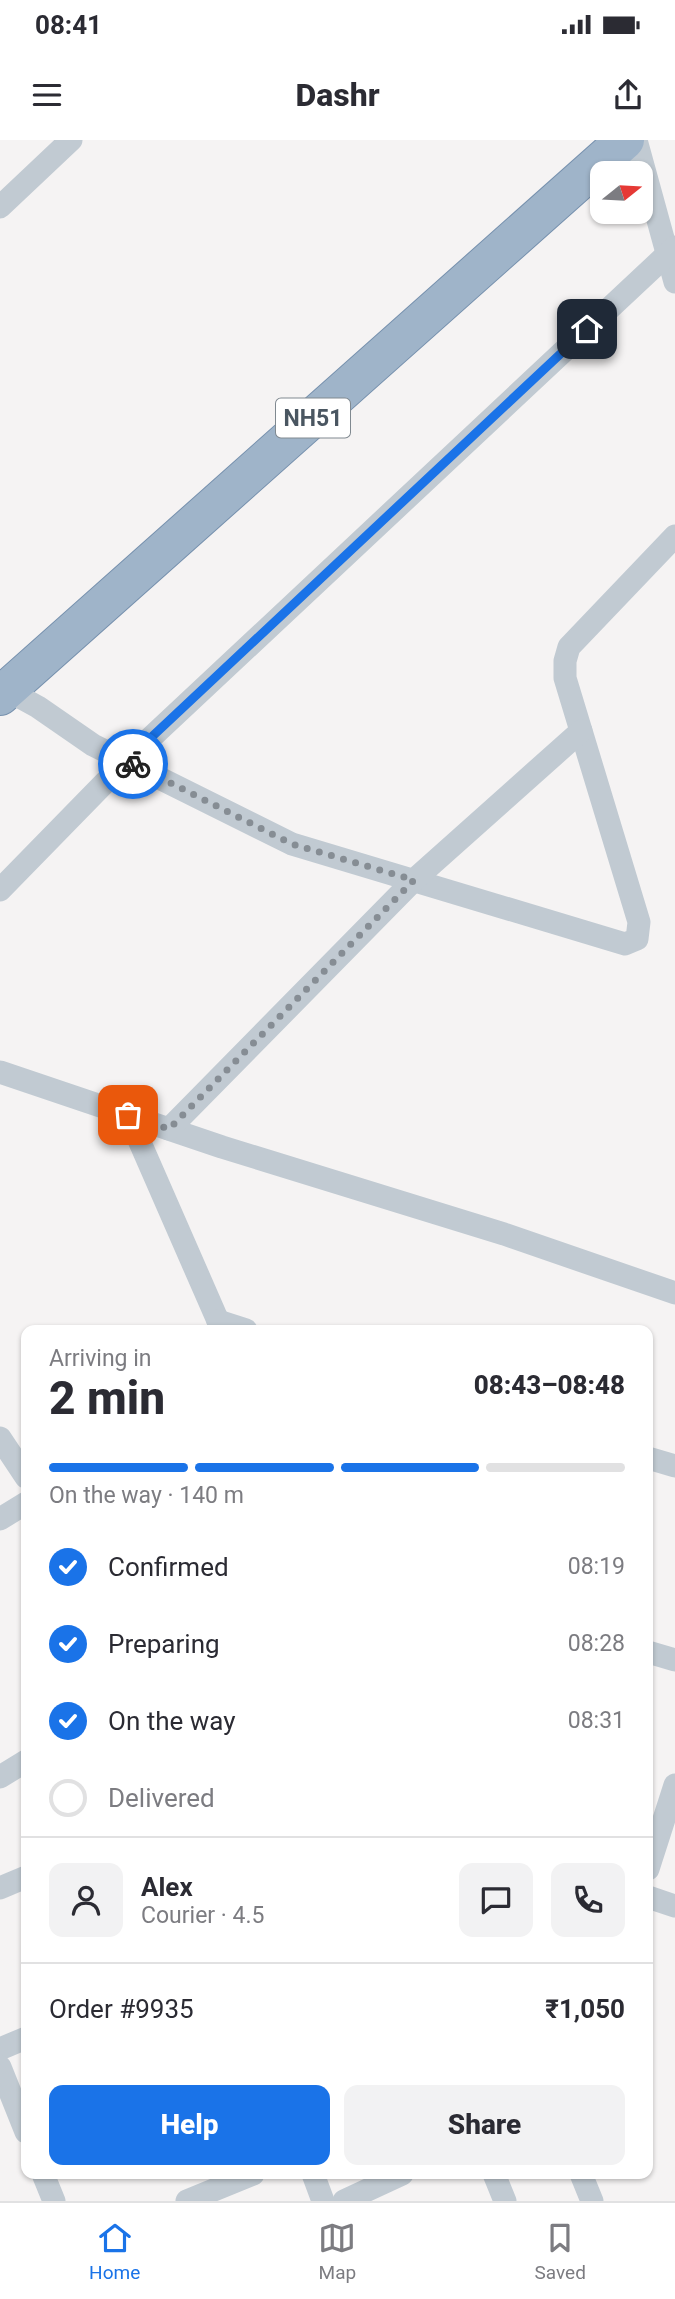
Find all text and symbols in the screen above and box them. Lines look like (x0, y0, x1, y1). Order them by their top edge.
text: 08:41 (35, 10, 102, 40)
icon: menu (28, 76, 66, 114)
text: Dashr (295, 76, 380, 114)
icon: share (609, 76, 647, 114)
north arrow (590, 161, 653, 224)
map controls (590, 161, 653, 224)
pin (557, 299, 617, 359)
icon: home (568, 310, 606, 348)
road number: NH51 (276, 398, 350, 438)
courier (98, 729, 168, 799)
icon: bike (114, 745, 152, 783)
pin (98, 1085, 158, 1145)
icon: bag (109, 1096, 147, 1134)
text: Arriving in (49, 1345, 152, 1372)
text: 08:43–08:48 (474, 1370, 625, 1400)
text: 2 min (49, 1371, 165, 1425)
text: On the way · 140 m (49, 1482, 244, 1509)
icon: check (49, 1548, 87, 1586)
text: Confirmed (108, 1552, 229, 1582)
text: 08:19 (568, 1553, 625, 1580)
icon: check (49, 1625, 87, 1663)
text: Preparing (108, 1629, 220, 1659)
text: 08:28 (568, 1630, 625, 1657)
icon: check (49, 1702, 87, 1740)
text: On the way (108, 1706, 236, 1736)
text: 08:31 (568, 1707, 625, 1734)
text: Delivered (108, 1783, 215, 1813)
button: person (49, 1863, 123, 1937)
button: chat (459, 1863, 533, 1937)
button: phone (551, 1863, 625, 1937)
text: Alex (141, 1872, 193, 1902)
text: Courier · 4.5 (141, 1902, 264, 1929)
text: Order #9935 (49, 1994, 194, 2024)
text: ₹1,050 (545, 1994, 625, 2024)
button: Help (49, 2085, 330, 2165)
button: Share (344, 2085, 625, 2165)
tab: Home (89, 2219, 140, 2284)
tab: Map (318, 2219, 356, 2284)
tab: Saved (535, 2219, 586, 2284)

